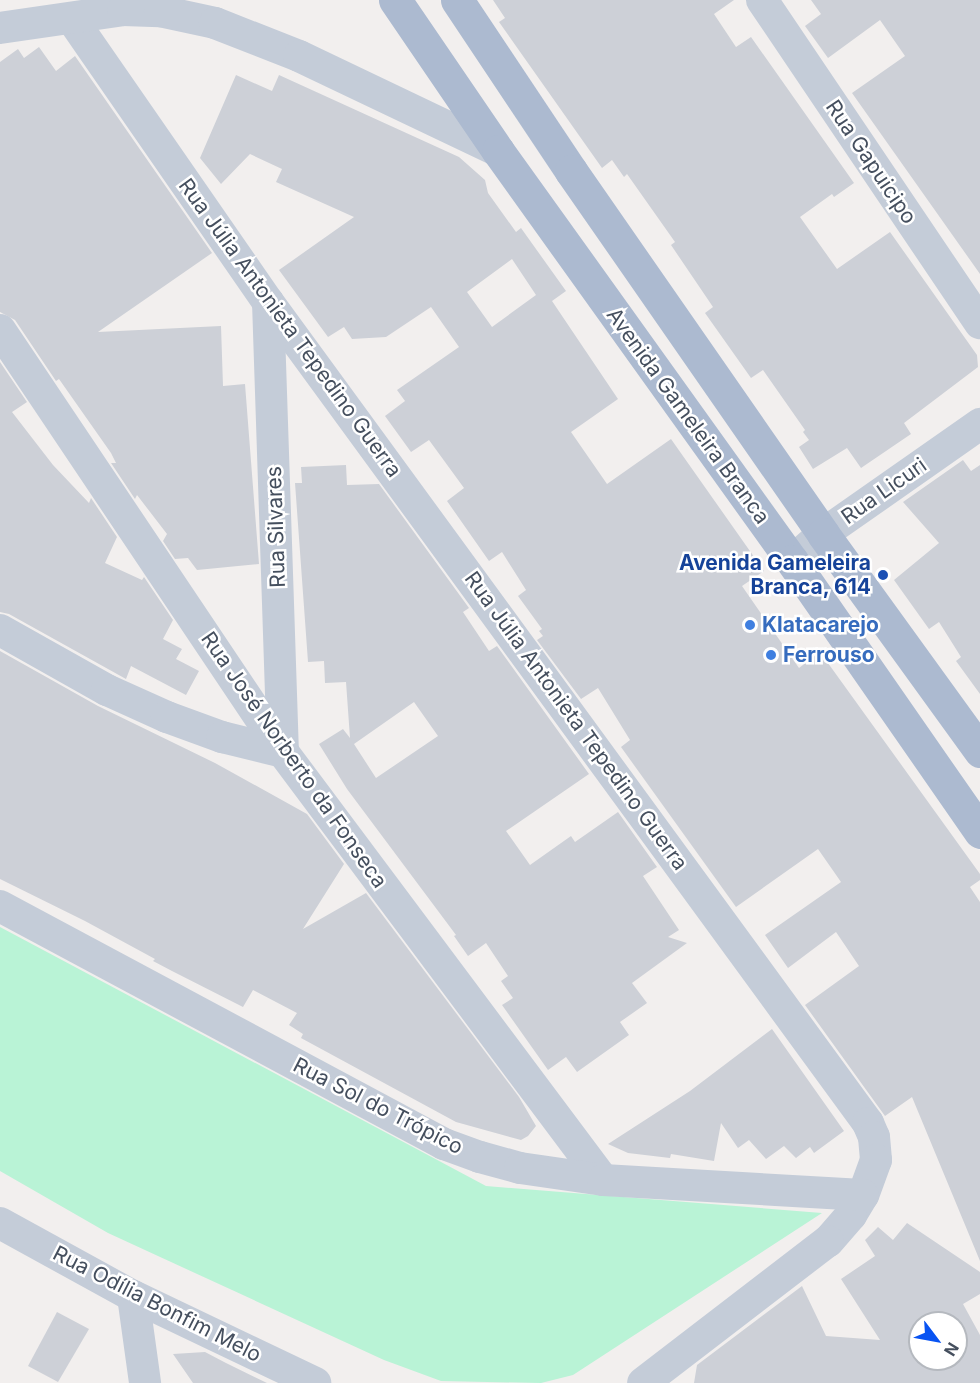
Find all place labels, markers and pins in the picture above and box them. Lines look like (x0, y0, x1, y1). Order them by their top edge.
place label: Avenida Gameleira Branca, 614 (679, 550, 871, 600)
marker: Avenida Gameleira Branca, 614 (876, 568, 890, 582)
place label: Klatacarejo (762, 612, 879, 638)
marker: Klatacarejo (743, 618, 757, 632)
place label: Ferrouso (783, 642, 875, 668)
marker: Ferrouso (764, 648, 778, 662)

